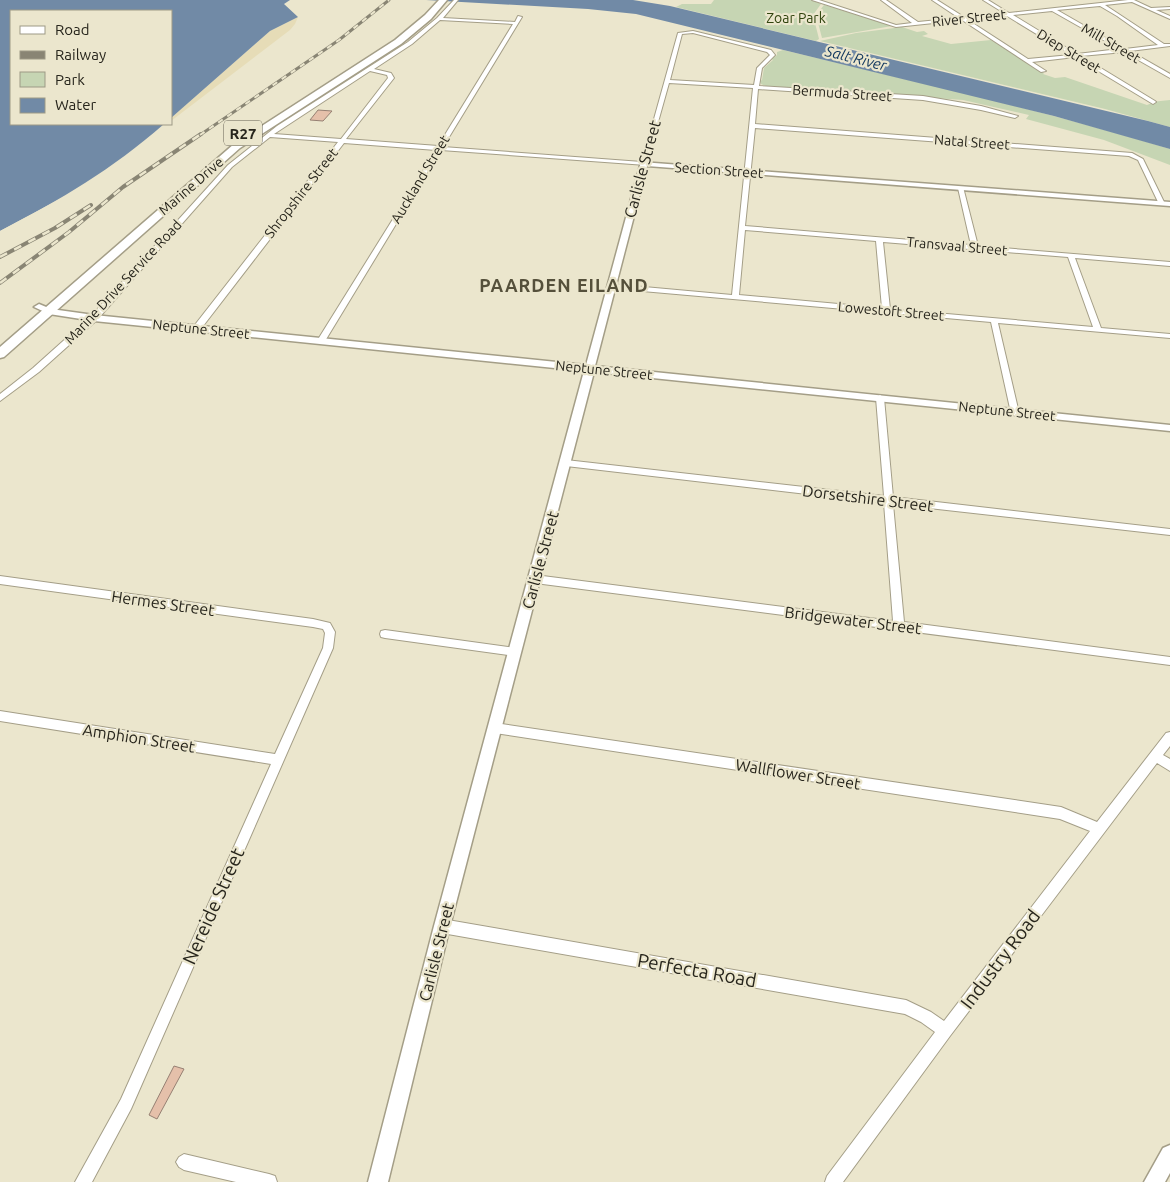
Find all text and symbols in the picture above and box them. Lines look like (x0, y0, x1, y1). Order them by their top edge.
street label: River Street (931, 6, 1007, 30)
legend (10, 10, 172, 125)
park label: Zoar Park (766, 10, 826, 26)
street label: Mill Street (1079, 20, 1144, 66)
text: Road (55, 21, 90, 38)
street label: Diep Street (1034, 26, 1104, 77)
water label: Salt River (823, 42, 890, 74)
text: Railway (55, 46, 106, 63)
text: Park (55, 71, 85, 88)
street label: Bermuda Street (792, 82, 893, 104)
text: Water (55, 96, 96, 113)
street label: Carlisle Street (620, 117, 664, 220)
road number: R27 (224, 120, 262, 146)
street label: Natal Street (934, 131, 1011, 153)
street label: Auckland Street (387, 132, 453, 226)
street label: Shropshire Street (261, 144, 341, 241)
street label: Marine Drive (156, 154, 226, 218)
street label: Section Street (674, 159, 764, 181)
street label: Marine Drive Service Road (61, 217, 185, 347)
street label: Transvaal Street (906, 234, 1009, 258)
district label: PAARDEN EILAND (479, 275, 649, 295)
street label: Lowestoft Street (837, 298, 945, 324)
street label: Neptune Street (152, 316, 251, 342)
street label: Neptune Street (555, 357, 654, 383)
street label: Neptune Street (958, 398, 1057, 424)
street label: Dorsetshire Street (801, 481, 935, 515)
street label: Carlisle Street (518, 508, 562, 611)
street label: Hermes Street (110, 587, 216, 619)
street label: Bridgewater Street (784, 603, 923, 637)
street label: Amphion Street (82, 720, 197, 756)
street label: Wallflower Street (734, 755, 863, 793)
street label: Nereide Street (177, 844, 249, 968)
street label: Carlisle Street (415, 900, 457, 1003)
street label: Industry Road (956, 905, 1044, 1013)
street label: Perfecta Road (636, 949, 758, 991)

